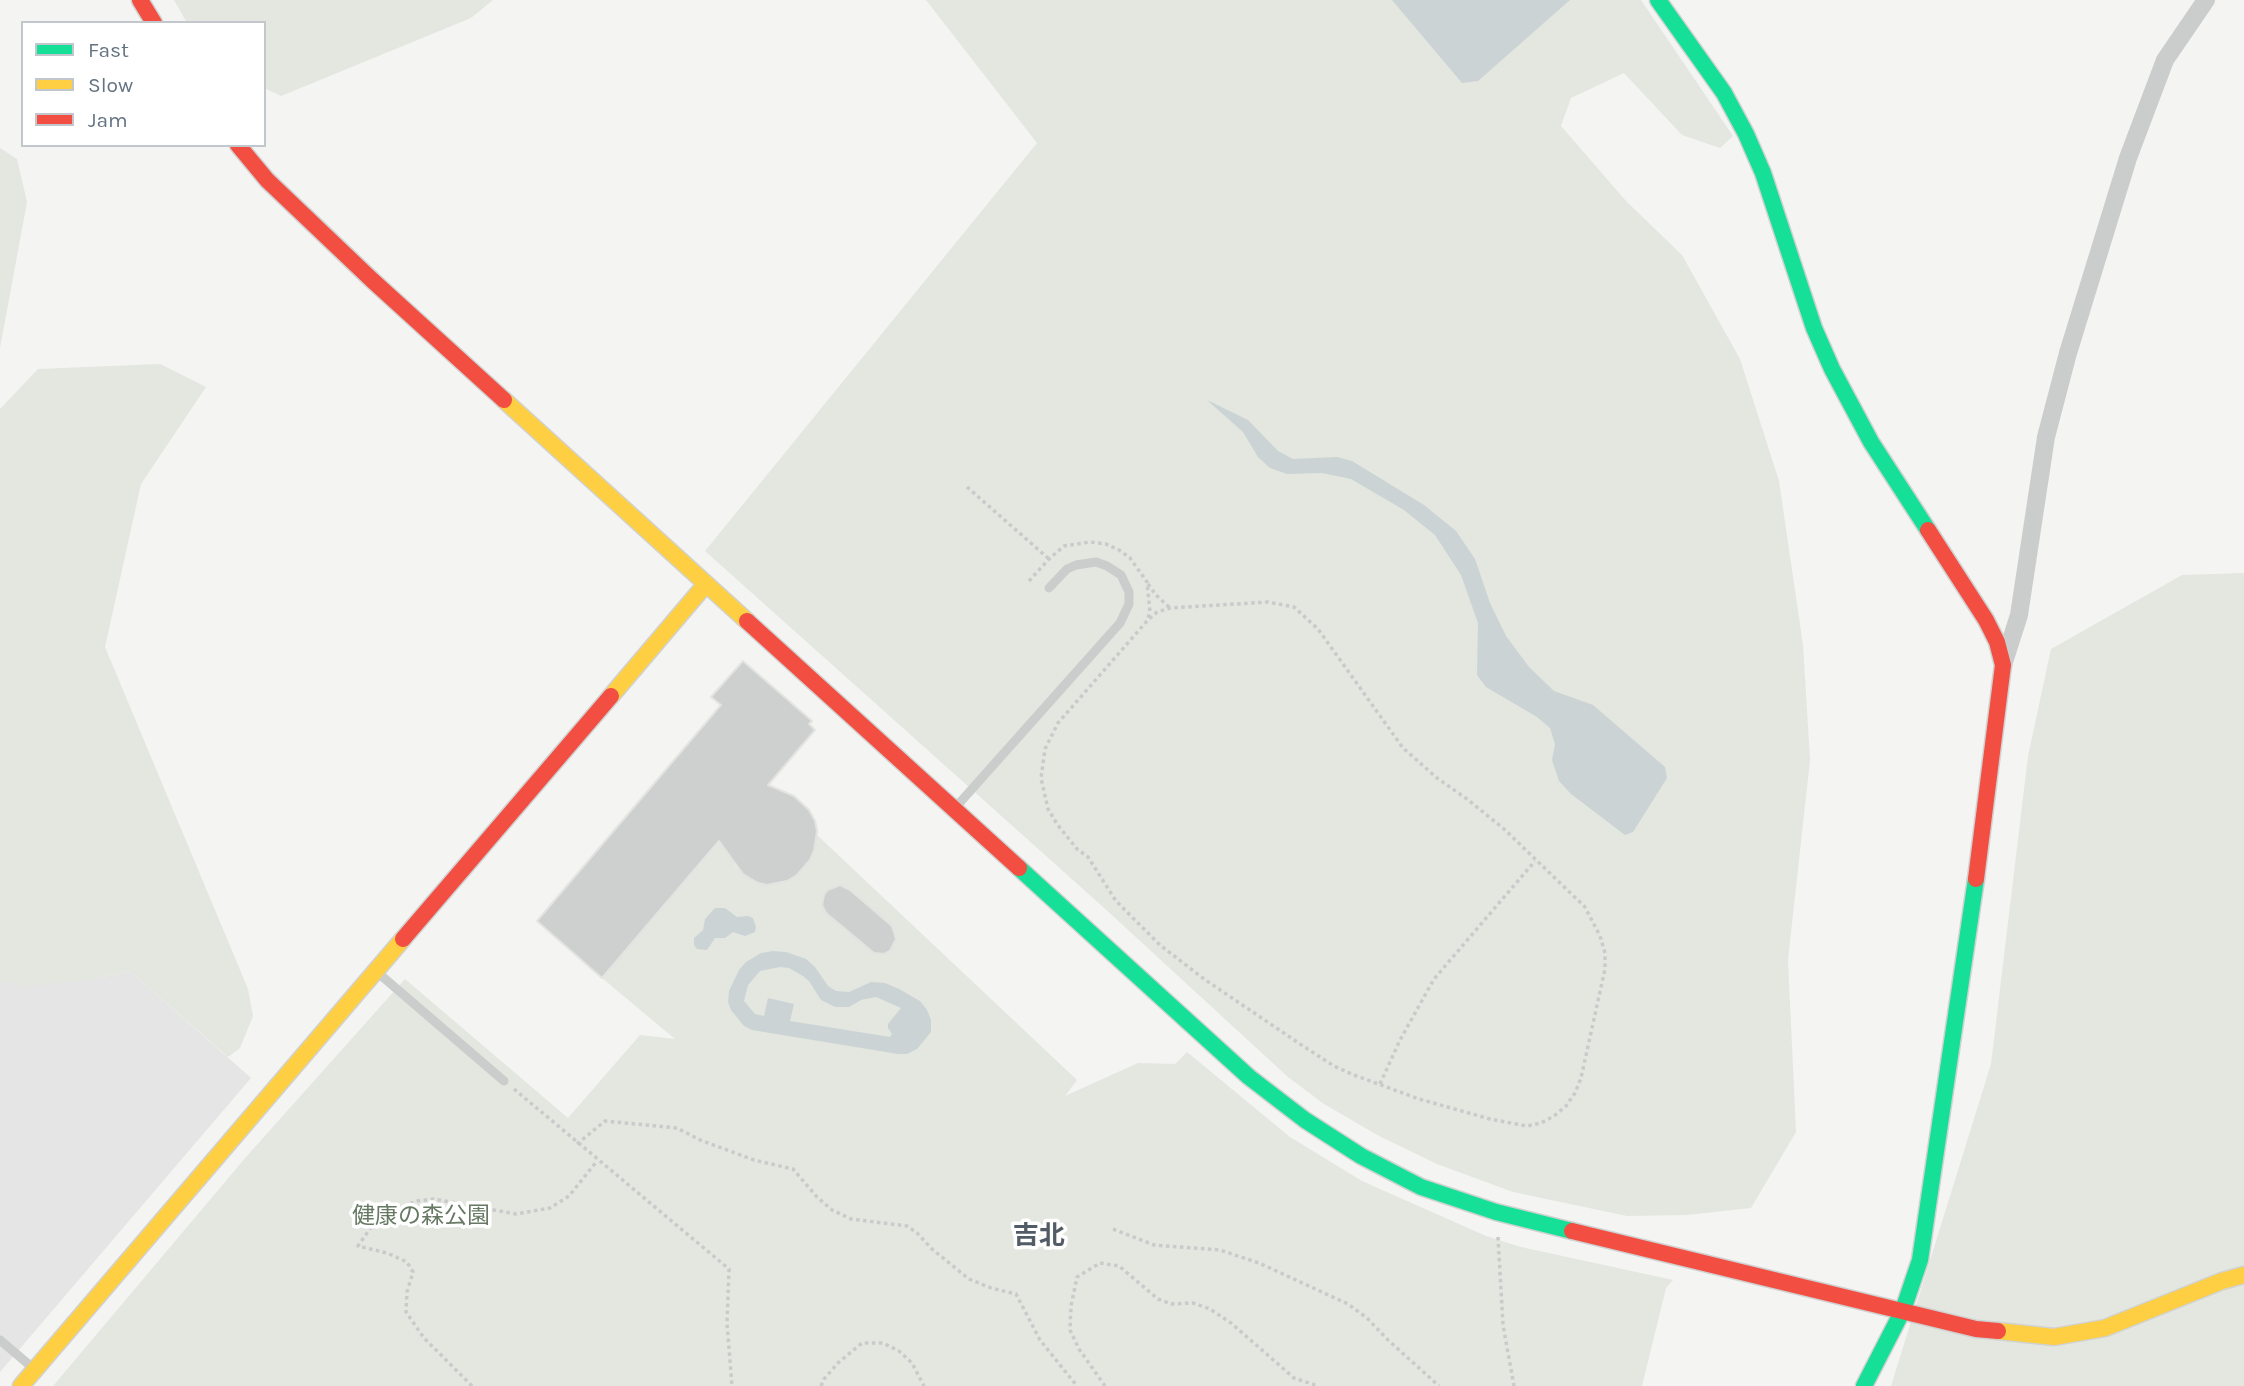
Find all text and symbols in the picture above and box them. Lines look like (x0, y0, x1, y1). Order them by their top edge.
legend (21, 21, 266, 147)
text: Fast (88, 38, 129, 62)
text: Slow (88, 73, 133, 97)
text: Jam (88, 108, 128, 132)
park label: 健康の森公園 (352, 1202, 490, 1230)
district label: 吉北 (1013, 1221, 1065, 1253)

